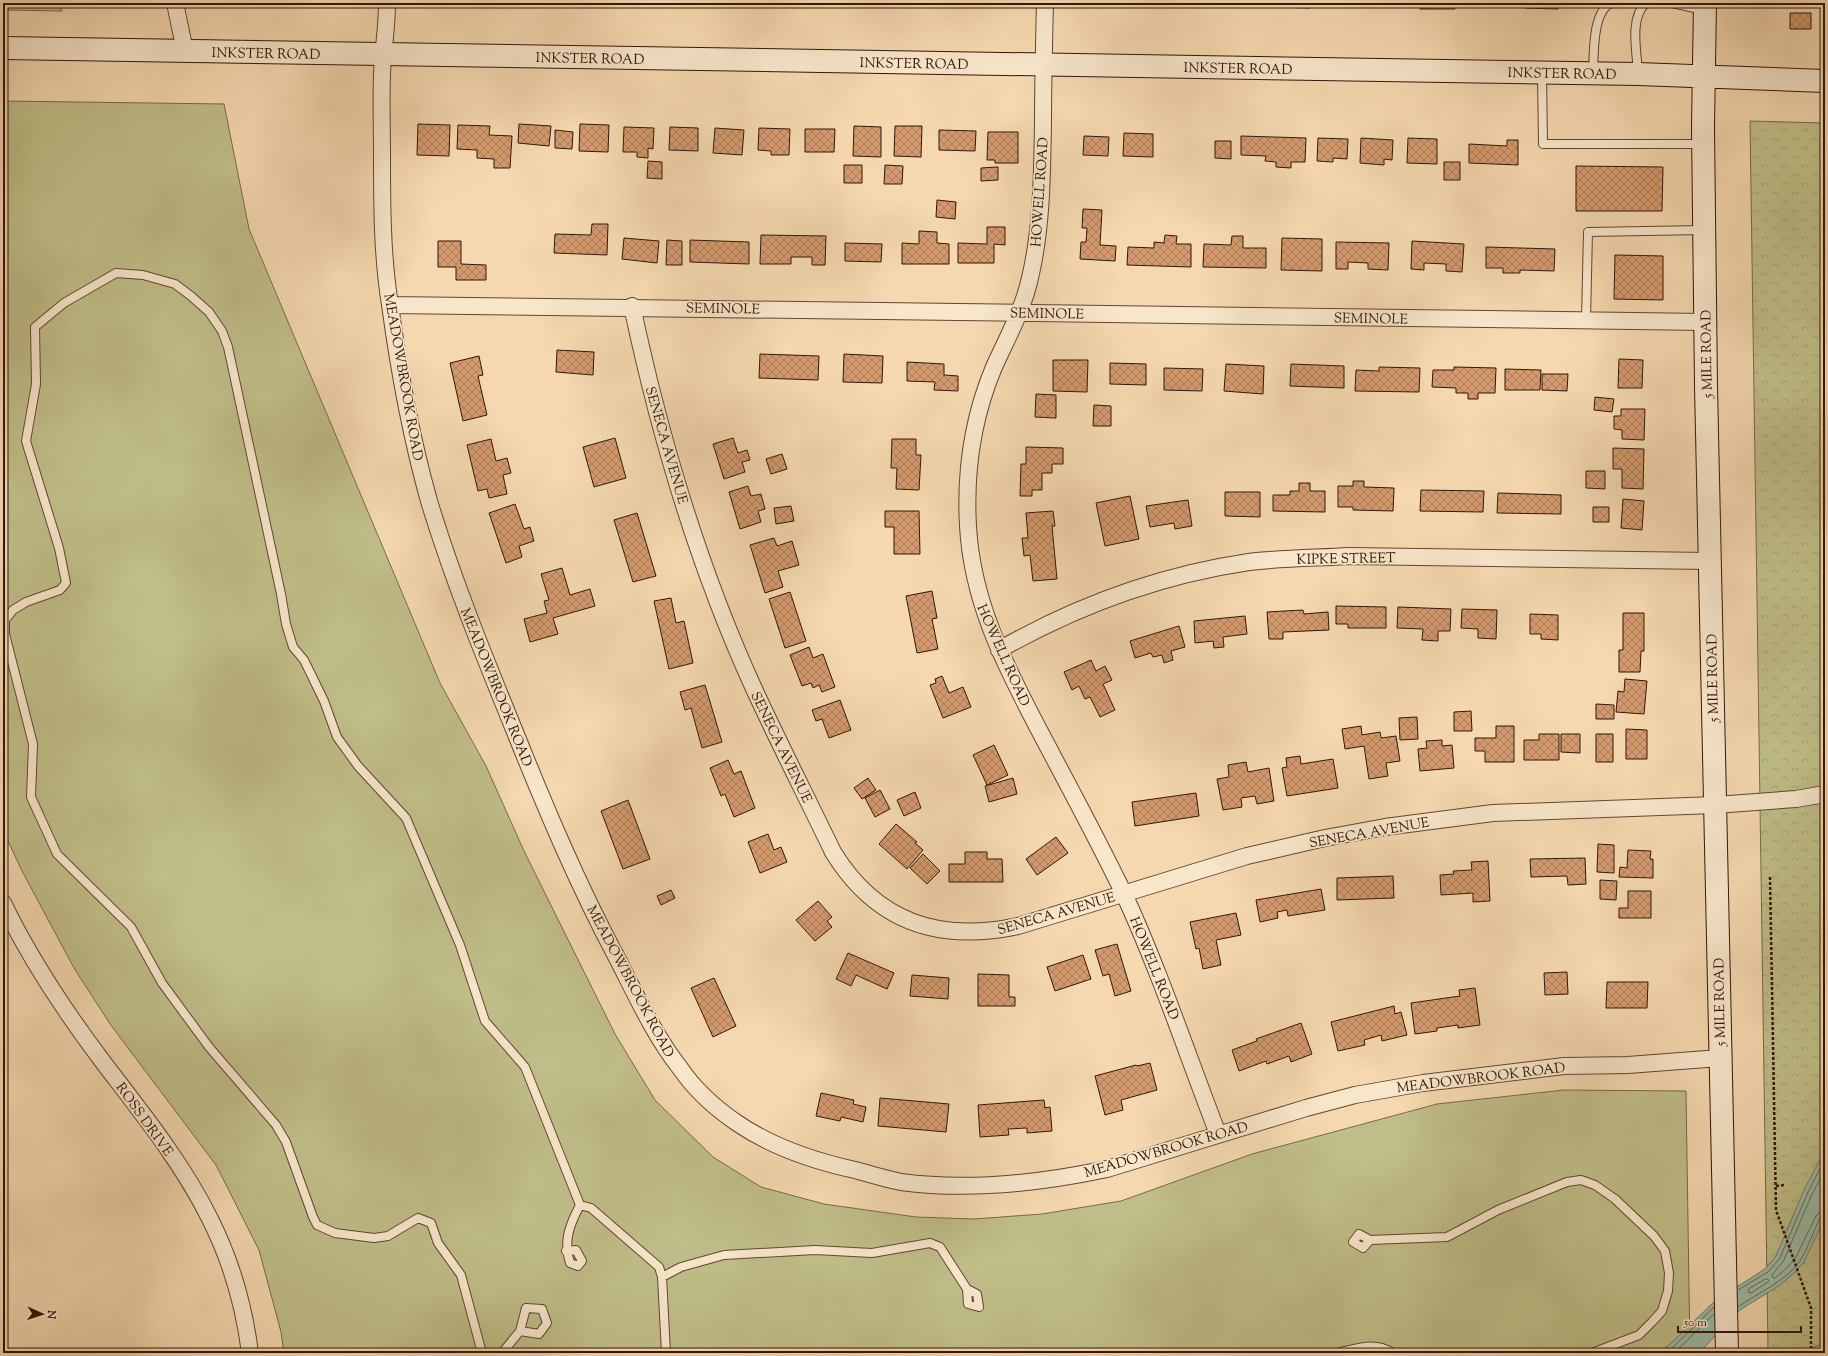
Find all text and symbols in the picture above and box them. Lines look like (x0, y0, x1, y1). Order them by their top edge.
street label: INKSTER ROAD (211, 44, 320, 66)
street label: INKSTER ROAD (535, 49, 644, 71)
street label: INKSTER ROAD (859, 54, 968, 76)
street label: INKSTER ROAD (1183, 59, 1292, 81)
street label: INKSTER ROAD (1507, 64, 1616, 86)
street label: HOWELL ROAD (1027, 137, 1055, 248)
street label: MEADOWBROOK ROAD (377, 292, 427, 463)
street label: SEMINOLE (686, 299, 761, 321)
street label: SEMINOLE (1010, 304, 1085, 326)
street label: SEMINOLE (1334, 309, 1409, 331)
street label: 5 MILE ROAD (1697, 310, 1719, 399)
street label: SENECA AVENUE (639, 384, 692, 507)
street label: KIPKE STREET (1296, 549, 1396, 571)
street label: HOWELL ROAD (971, 602, 1034, 710)
street label: MEADOWBROOK ROAD (454, 605, 536, 770)
street label: 5 MILE ROAD (1703, 634, 1725, 723)
street label: SENECA AVENUE (745, 689, 816, 807)
street label: SENECA AVENUE (1308, 813, 1432, 854)
street label: SENECA AVENUE (995, 888, 1118, 941)
street label: MEADOWBROOK ROAD (581, 902, 678, 1062)
street label: HOWELL ROAD (1123, 914, 1183, 1023)
street label: 5 MILE ROAD (1710, 958, 1732, 1047)
street label: MEADOWBROOK ROAD (1396, 1059, 1567, 1099)
street label: ROSS DRIVE (110, 1079, 177, 1162)
street label: MEADOWBROOK ROAD (1082, 1118, 1251, 1184)
north arrow (22, 1294, 62, 1334)
scale bar (1678, 1308, 1801, 1334)
text: N (43, 1309, 59, 1319)
text: 50 m (1683, 1314, 1707, 1332)

